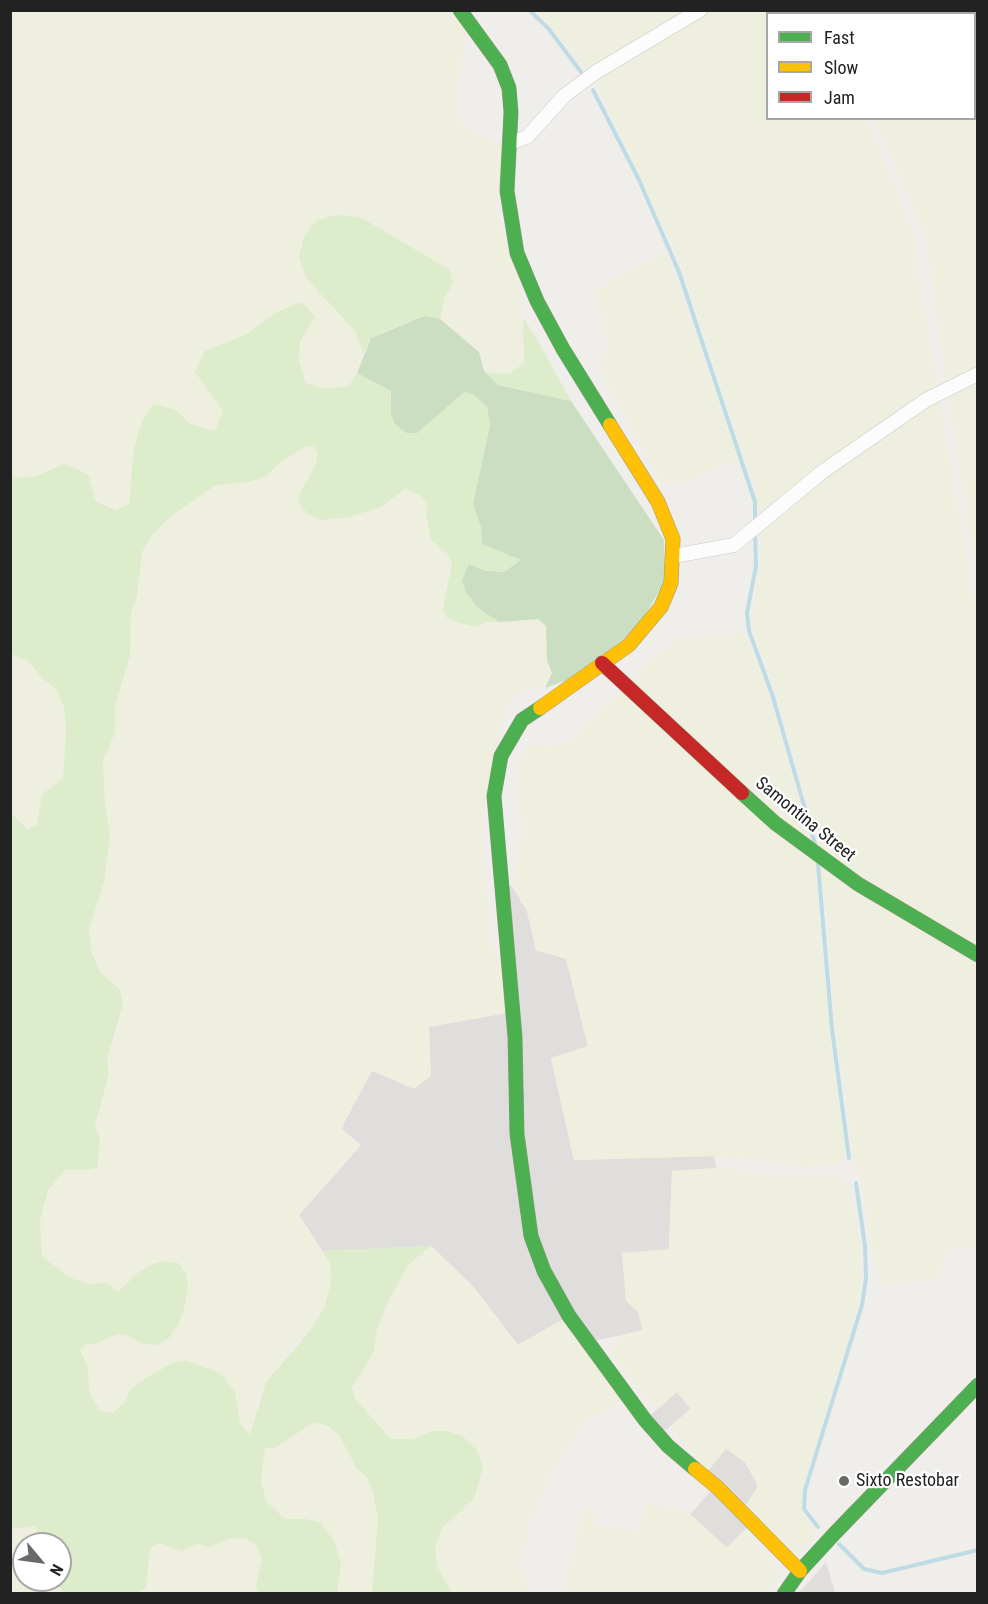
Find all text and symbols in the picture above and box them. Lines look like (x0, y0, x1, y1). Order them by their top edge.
legend (766, 12, 976, 120)
text: Fast (824, 27, 855, 48)
text: Slow (824, 57, 858, 78)
text: Jam (824, 87, 855, 108)
street label: Samontina Street (751, 773, 859, 867)
place label: Sixto Restobar (856, 1470, 959, 1492)
marker: Sixto Restobar (837, 1474, 851, 1488)
north arrow (12, 1532, 72, 1592)
text: N (46, 1561, 67, 1579)

